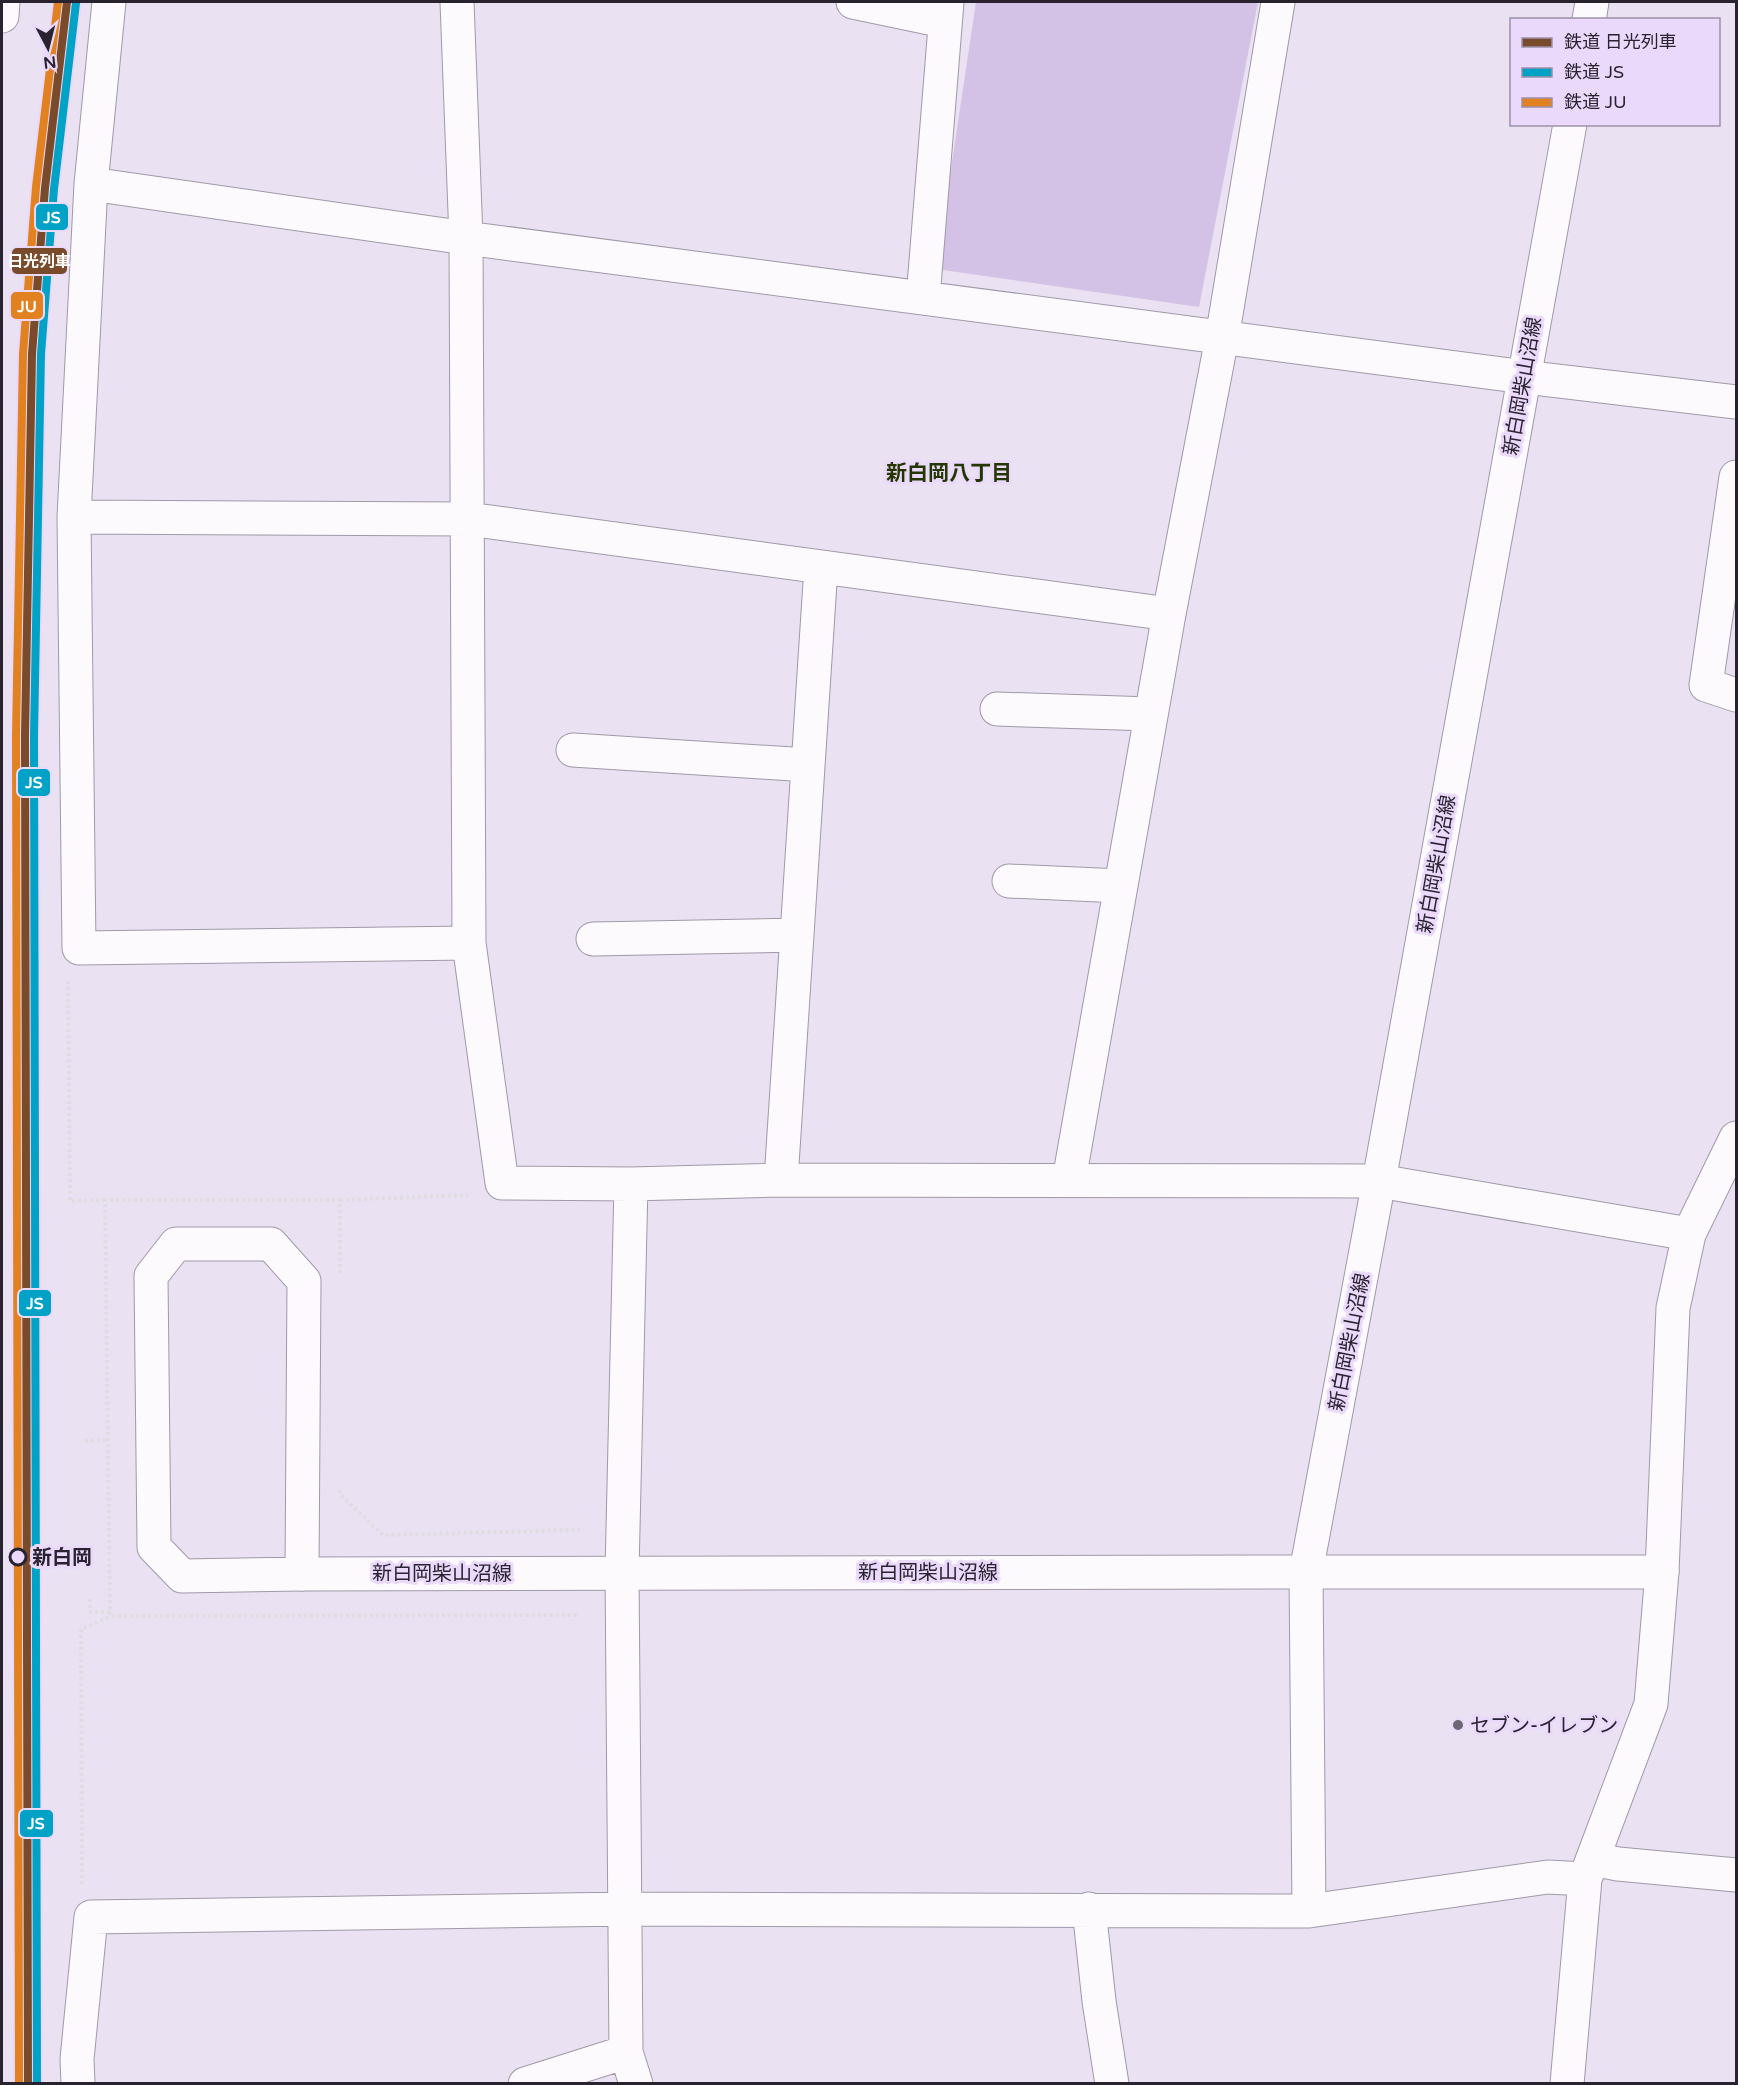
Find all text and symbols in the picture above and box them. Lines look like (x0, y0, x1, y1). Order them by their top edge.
north arrow (18, 18, 78, 78)
legend (1510, 18, 1720, 126)
text: 鉄道 日光列車 (1564, 31, 1677, 53)
text: N (42, 51, 57, 73)
text: 鉄道 JS (1564, 61, 1624, 83)
text: 鉄道 JU (1564, 91, 1627, 113)
line badge: JS (35, 203, 69, 231)
text: JS (42, 208, 61, 228)
line badge: 日光列車 (11, 247, 68, 275)
text: 日光列車 (7, 252, 71, 272)
line badge: JU (10, 291, 44, 320)
text: JU (16, 297, 37, 317)
street label: 新白岡柴山沼線 (1499, 315, 1547, 457)
district label: 新白岡八丁目 (886, 461, 1012, 486)
line badge: JS (17, 768, 51, 797)
text: JS (24, 773, 43, 793)
street label: 新白岡柴山沼線 (1413, 793, 1461, 935)
street label: 新白岡柴山沼線 (1325, 1271, 1375, 1413)
line badge: JS (18, 1289, 52, 1317)
text: JS (25, 1294, 44, 1314)
place label: 新白岡 (32, 1546, 92, 1570)
marker: 新白岡 (9, 1548, 27, 1566)
street label: 新白岡柴山沼線 (858, 1561, 998, 1585)
street label: 新白岡柴山沼線 (372, 1562, 512, 1586)
place label: セブン-イレブン (1470, 1714, 1618, 1738)
marker: セブン-イレブン (1451, 1718, 1465, 1732)
line badge: JS (19, 1809, 54, 1838)
text: JS (26, 1814, 45, 1834)

